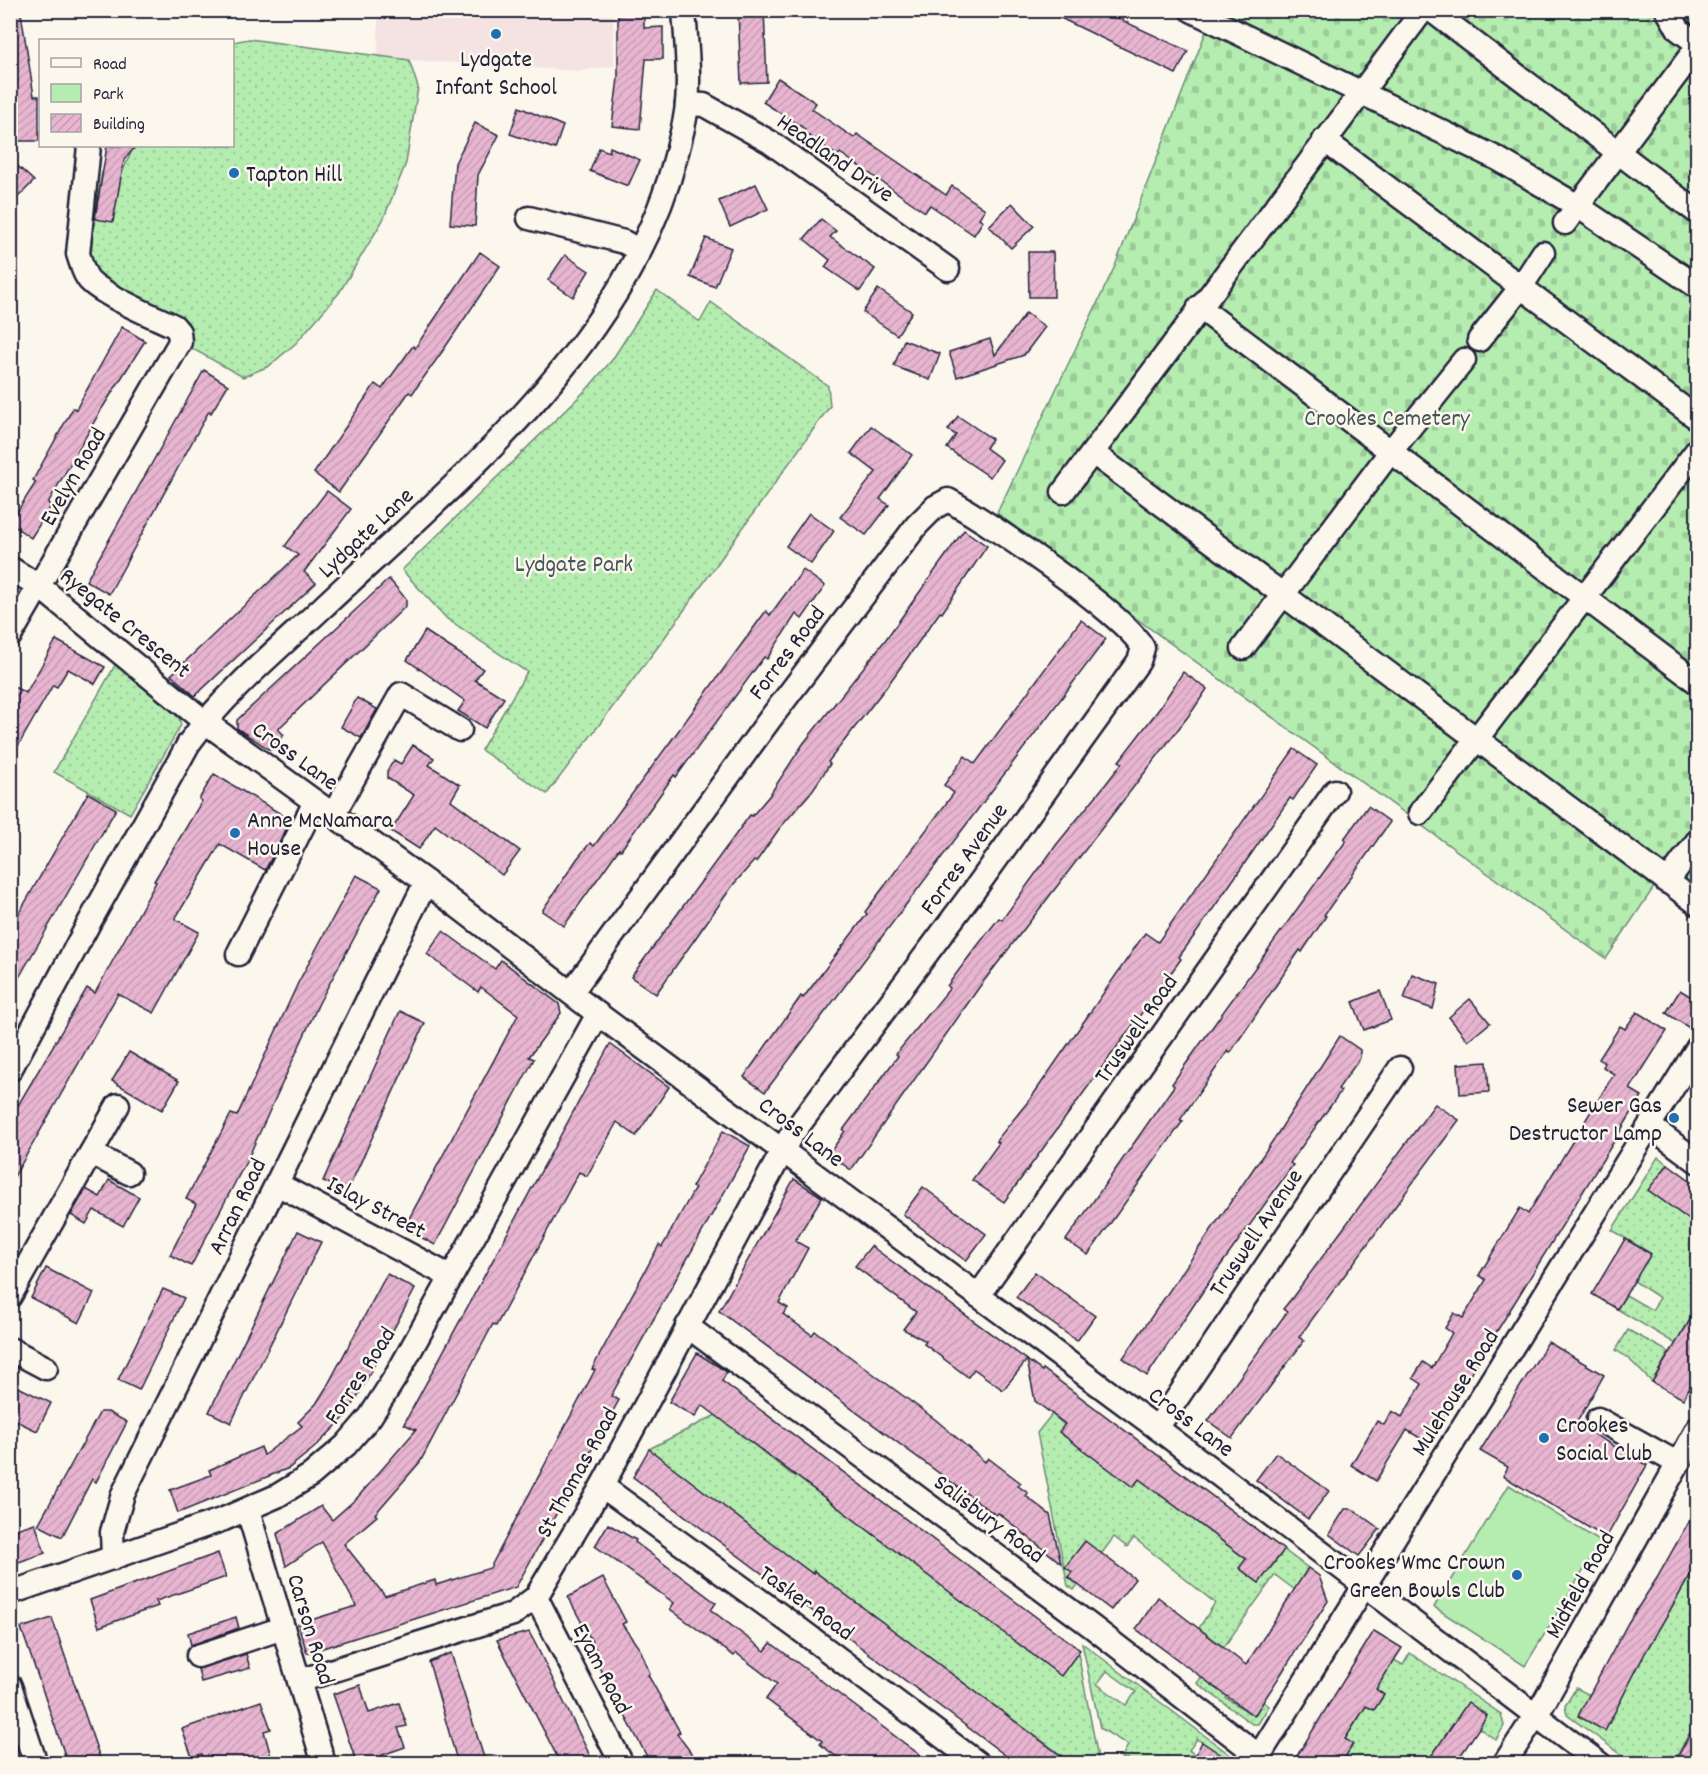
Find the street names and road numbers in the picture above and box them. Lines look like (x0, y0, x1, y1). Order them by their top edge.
street label: Headland Drive (769, 106, 900, 213)
street label: Evelyn Road (33, 422, 116, 533)
street label: Lydgate Lane (311, 481, 423, 588)
street label: Ryegate Crescent (51, 561, 197, 688)
street label: Forres Road (742, 600, 835, 708)
street label: Cross Lane (244, 714, 345, 801)
street label: Forres Avenue (913, 797, 1018, 923)
street label: Truswell Road (1087, 968, 1188, 1091)
street label: Cross Lane (750, 1090, 850, 1177)
street label: Arran Road (201, 1153, 277, 1261)
street label: Truswell Avenue (1202, 1163, 1313, 1304)
street label: Islay Street (320, 1168, 431, 1249)
street label: Forres Road (317, 1321, 406, 1432)
street label: Mulehouse Road (1404, 1324, 1509, 1464)
street label: Cross Lane (1140, 1380, 1240, 1467)
street label: St Thomas Road (529, 1402, 629, 1545)
street label: Salisbury Road (925, 1467, 1051, 1574)
street label: Midfield Road (1538, 1525, 1625, 1646)
street label: Tasker Road (750, 1558, 860, 1651)
street label: Carson Road (276, 1570, 342, 1689)
street label: Eyam Road (562, 1618, 639, 1721)

